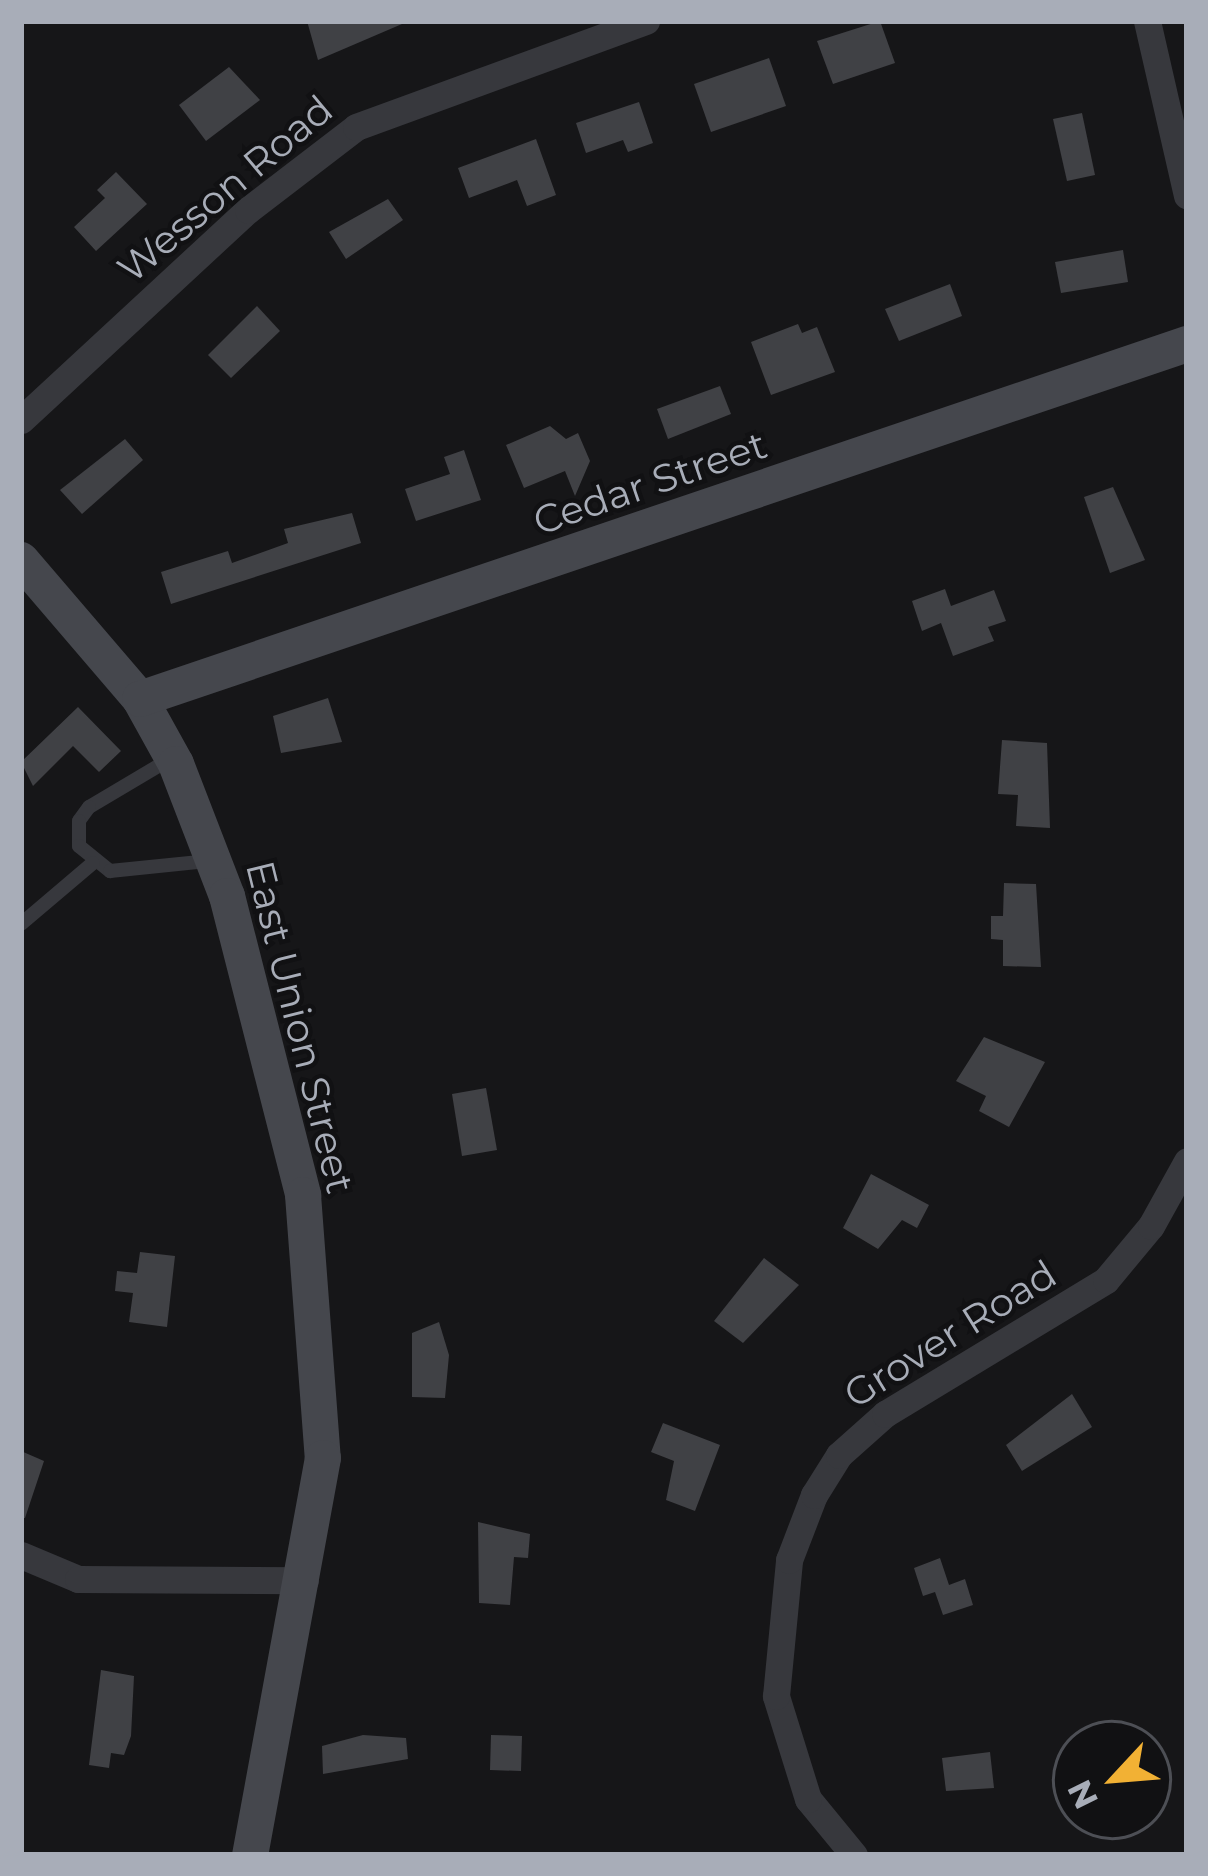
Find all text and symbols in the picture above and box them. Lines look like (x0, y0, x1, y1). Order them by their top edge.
street label: Wesson Road (108, 86, 342, 292)
street label: Cedar Street (527, 421, 773, 545)
street label: East Union Street (236, 856, 364, 1198)
street label: Grover Road (835, 1250, 1065, 1418)
north arrow (1052, 1720, 1172, 1840)
text: N (1059, 1774, 1106, 1815)

